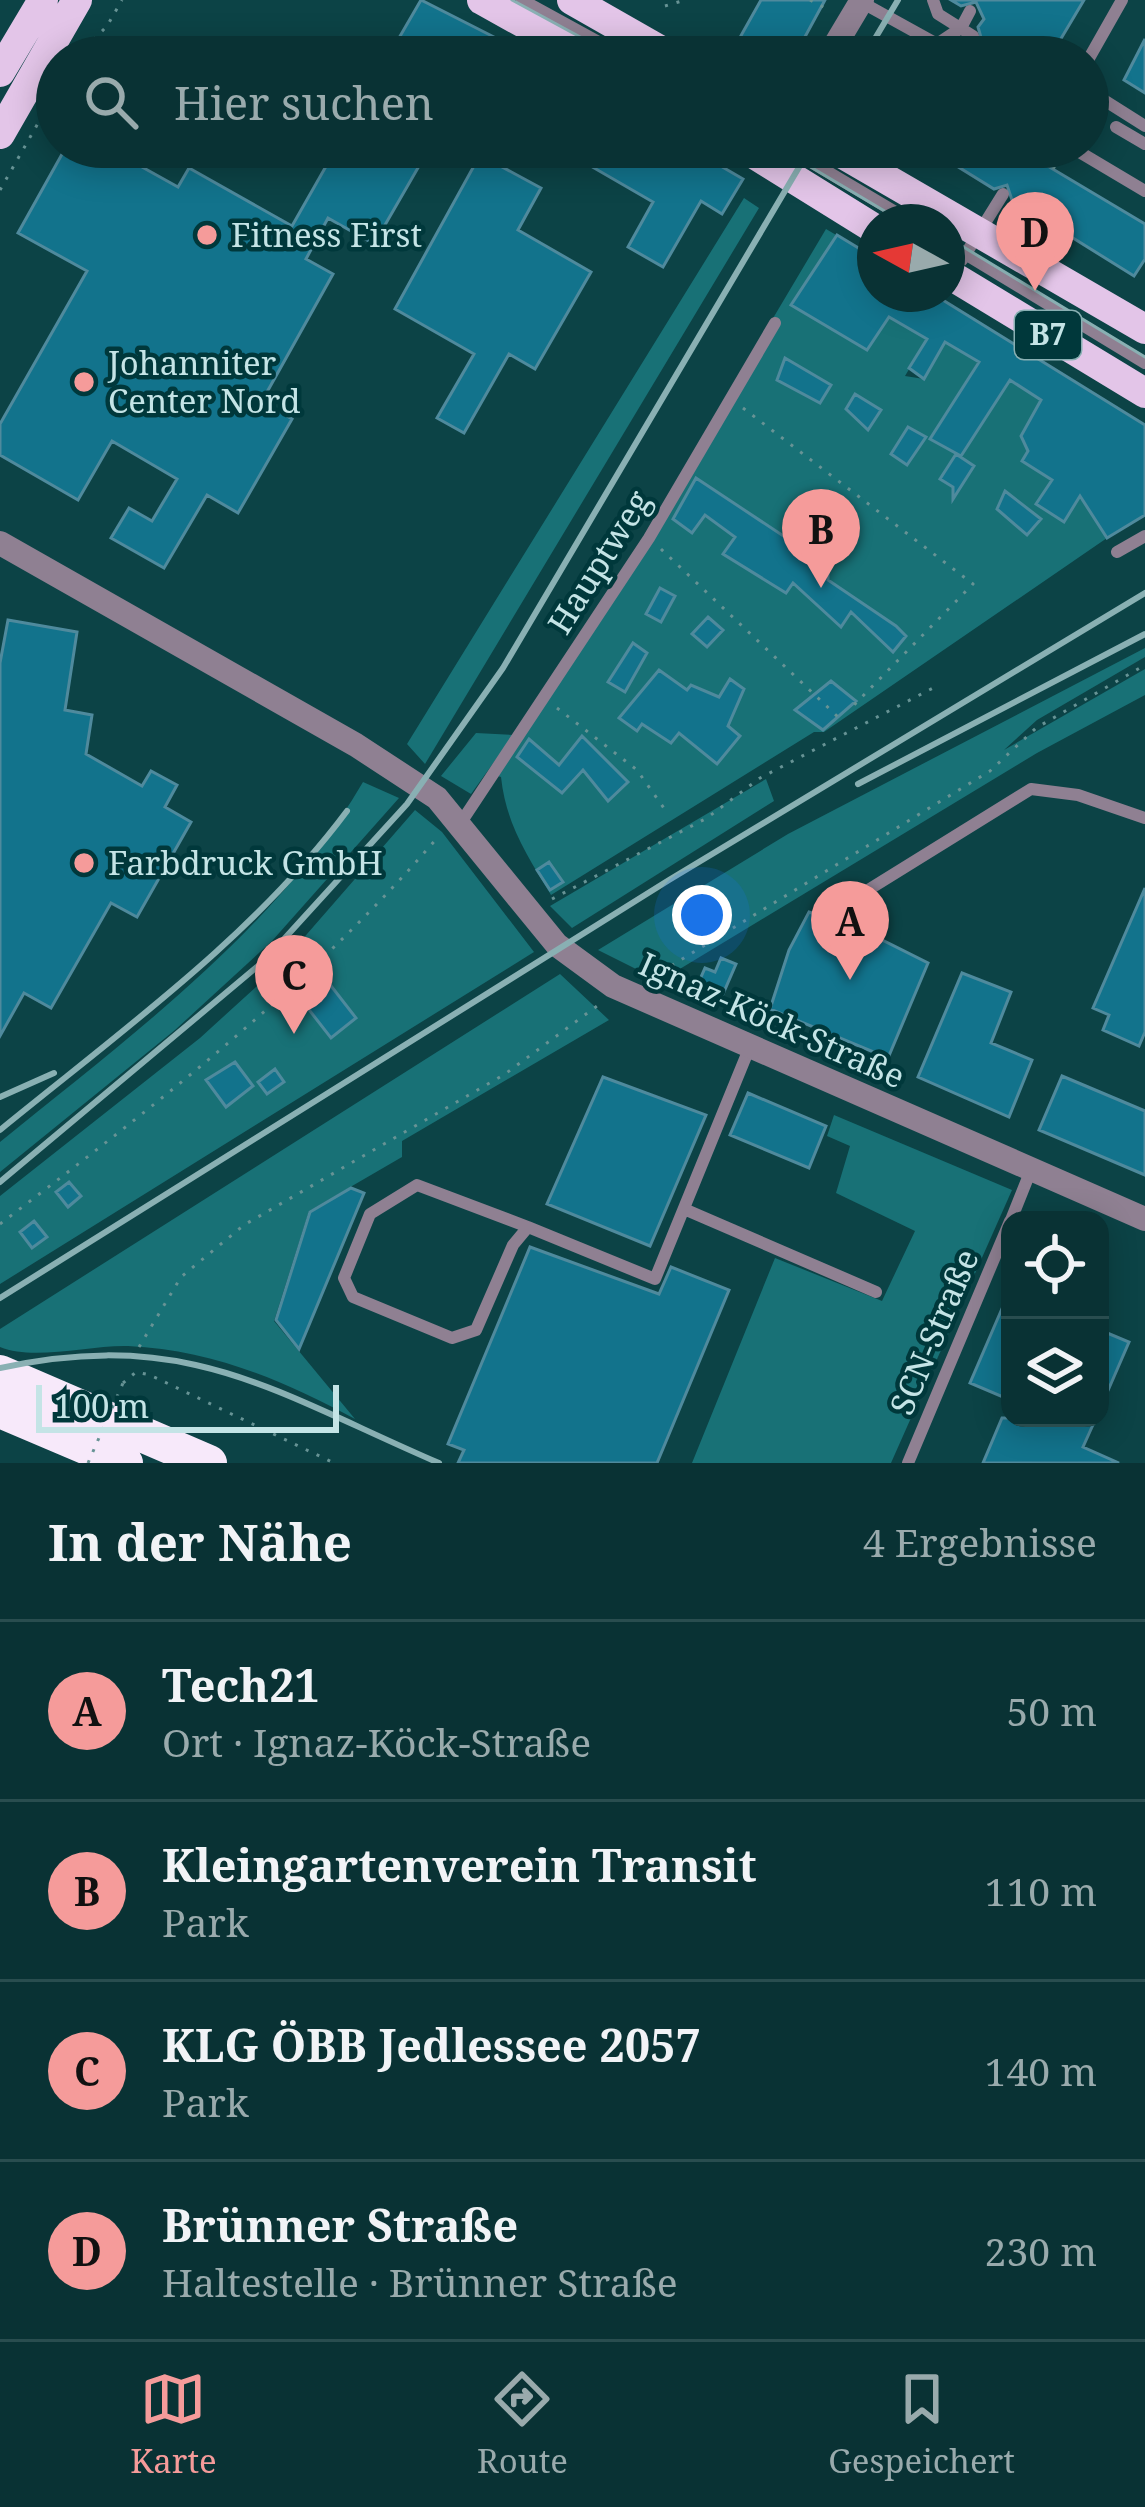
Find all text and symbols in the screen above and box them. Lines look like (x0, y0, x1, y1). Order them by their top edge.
search box (36, 36, 1109, 168)
icon: search (78, 69, 144, 135)
text: Hier suchen (174, 72, 434, 133)
pin: D (996, 192, 1074, 291)
north arrow (857, 204, 965, 312)
place label: Fitness First (231, 212, 422, 257)
marker: Fitness First (194, 222, 220, 248)
road number: B7 (1015, 311, 1081, 359)
place label: Johanniter Center Nord (107, 340, 301, 423)
marker: Johanniter Center Nord (71, 369, 97, 395)
street label: Hauptweg (537, 481, 661, 642)
pin: B (782, 489, 860, 588)
place label: Farbdruck GmbH (108, 840, 383, 885)
marker: Farbdruck GmbH (71, 850, 97, 876)
pin: A (811, 881, 889, 980)
your location (672, 885, 732, 945)
pin: C (255, 935, 333, 1034)
street label: Ignaz-Köck-Straße (632, 941, 912, 1098)
map controls (1001, 1211, 1109, 1427)
button: locate (1001, 1211, 1109, 1319)
street label: SCN-Straße (879, 1242, 989, 1421)
button: layers (1001, 1319, 1109, 1427)
scale bar (36, 1379, 339, 1432)
text: 100 m (54, 1383, 149, 1428)
text: In der Nähe (48, 1506, 352, 1576)
text: 4 Ergebnisse (863, 1515, 1097, 1568)
text: Tech21 (162, 1654, 320, 1715)
text: A (72, 1684, 102, 1737)
text: 50 m (1006, 1684, 1097, 1737)
text: Ort · Ignaz-Köck-Straße (162, 1715, 591, 1768)
text: Kleingartenverein Transit (162, 1834, 757, 1895)
text: B (74, 1864, 100, 1917)
text: 110 m (985, 1864, 1097, 1917)
text: Park (162, 1895, 249, 1948)
text: KLG ÖBB Jedlessee 2057 (162, 2014, 701, 2075)
text: C (74, 2044, 100, 2097)
text: 140 m (985, 2044, 1097, 2097)
text: Park (162, 2075, 249, 2128)
text: Brünner Straße (162, 2194, 518, 2255)
text: D (72, 2224, 102, 2277)
text: 230 m (985, 2224, 1097, 2277)
text: Haltestelle · Brünner Straße (162, 2255, 678, 2308)
tab: Karte (130, 2366, 217, 2483)
tab: Route (477, 2366, 568, 2483)
tab: Gespeichert (828, 2366, 1015, 2483)

